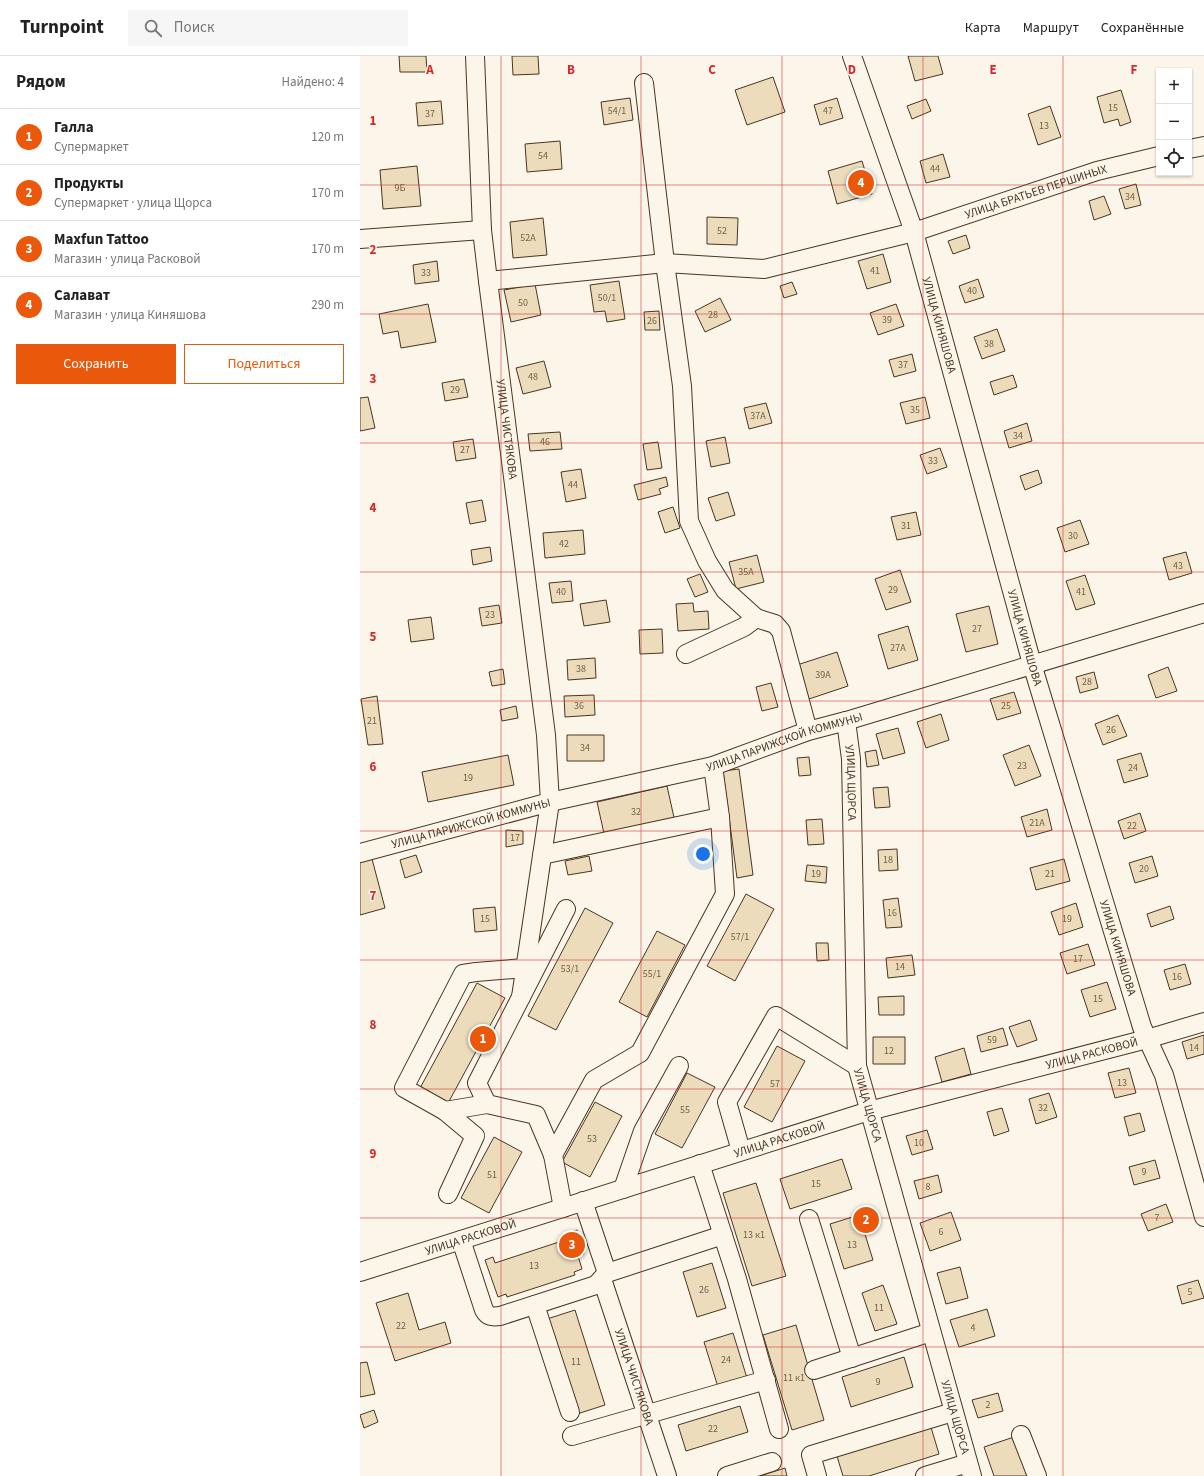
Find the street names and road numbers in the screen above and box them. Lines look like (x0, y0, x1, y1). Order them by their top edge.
street label: УЛИЦА БРАТЬЕВ ПЕРШИНЫХ (963, 160, 1109, 223)
street label: УЛИЦА КИНЯШОВА (918, 275, 961, 376)
street label: УЛИЦА ЧИСТЯКОВА (492, 378, 522, 481)
street label: УЛИЦА КИНЯШОВА (1003, 587, 1047, 688)
street label: УЛИЦА ПАРИЖСКОЙ КОММУНЫ (705, 708, 865, 776)
street label: УЛИЦА ЩОРСА (841, 744, 861, 821)
street label: УЛИЦА ПАРИЖСКОЙ КОММУНЫ (390, 794, 553, 853)
street label: УЛИЦА КИНЯШОВА (1095, 898, 1141, 998)
street label: УЛИЦА РАСКОВОЙ (1044, 1033, 1140, 1073)
street label: УЛИЦА ЩОРСА (850, 1066, 887, 1145)
street label: УЛИЦА РАСКОВОЙ (732, 1117, 827, 1162)
street label: УЛИЦА РАСКОВОЙ (423, 1215, 518, 1259)
street label: УЛИЦА ЧИСТЯКОВА (610, 1326, 658, 1428)
street label: УЛИЦА ЩОРСА (937, 1378, 974, 1456)

